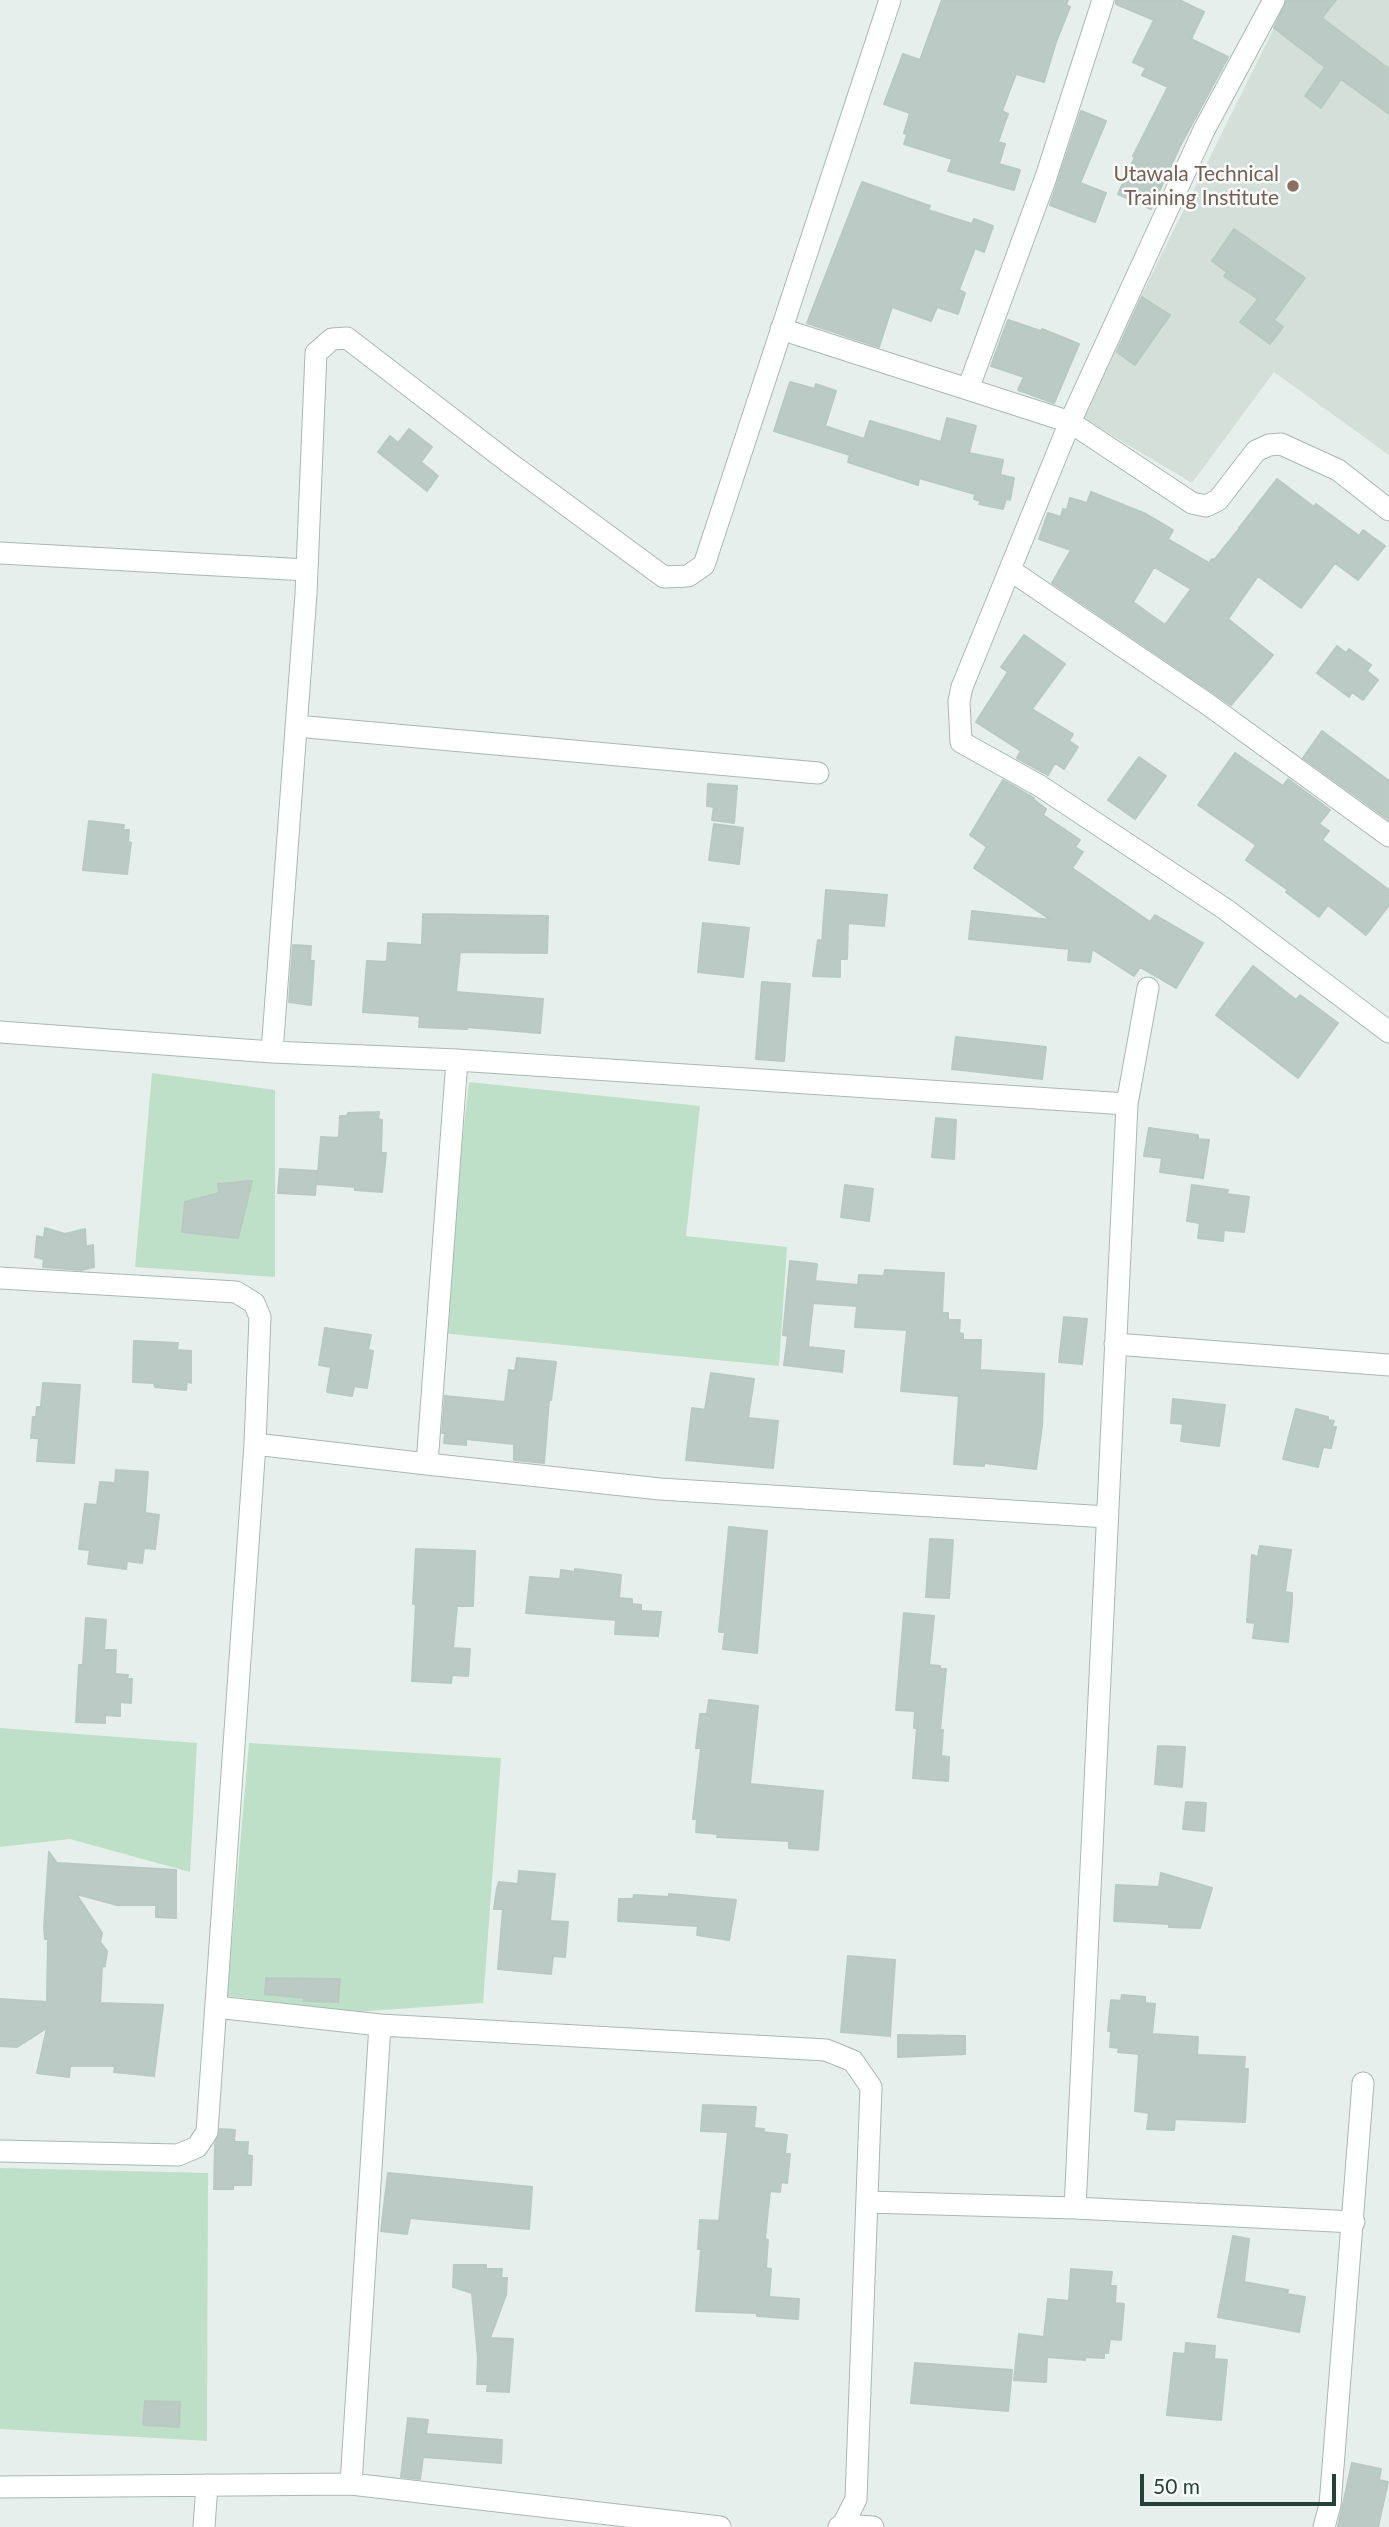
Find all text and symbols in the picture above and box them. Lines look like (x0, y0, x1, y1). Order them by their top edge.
place label: Utawala Technical Training Institute (1113, 161, 1279, 211)
marker: Utawala Technical Training Institute (1285, 178, 1301, 194)
scale bar (1144, 2460, 1340, 2504)
text: 50 m (1153, 2473, 1200, 2498)

